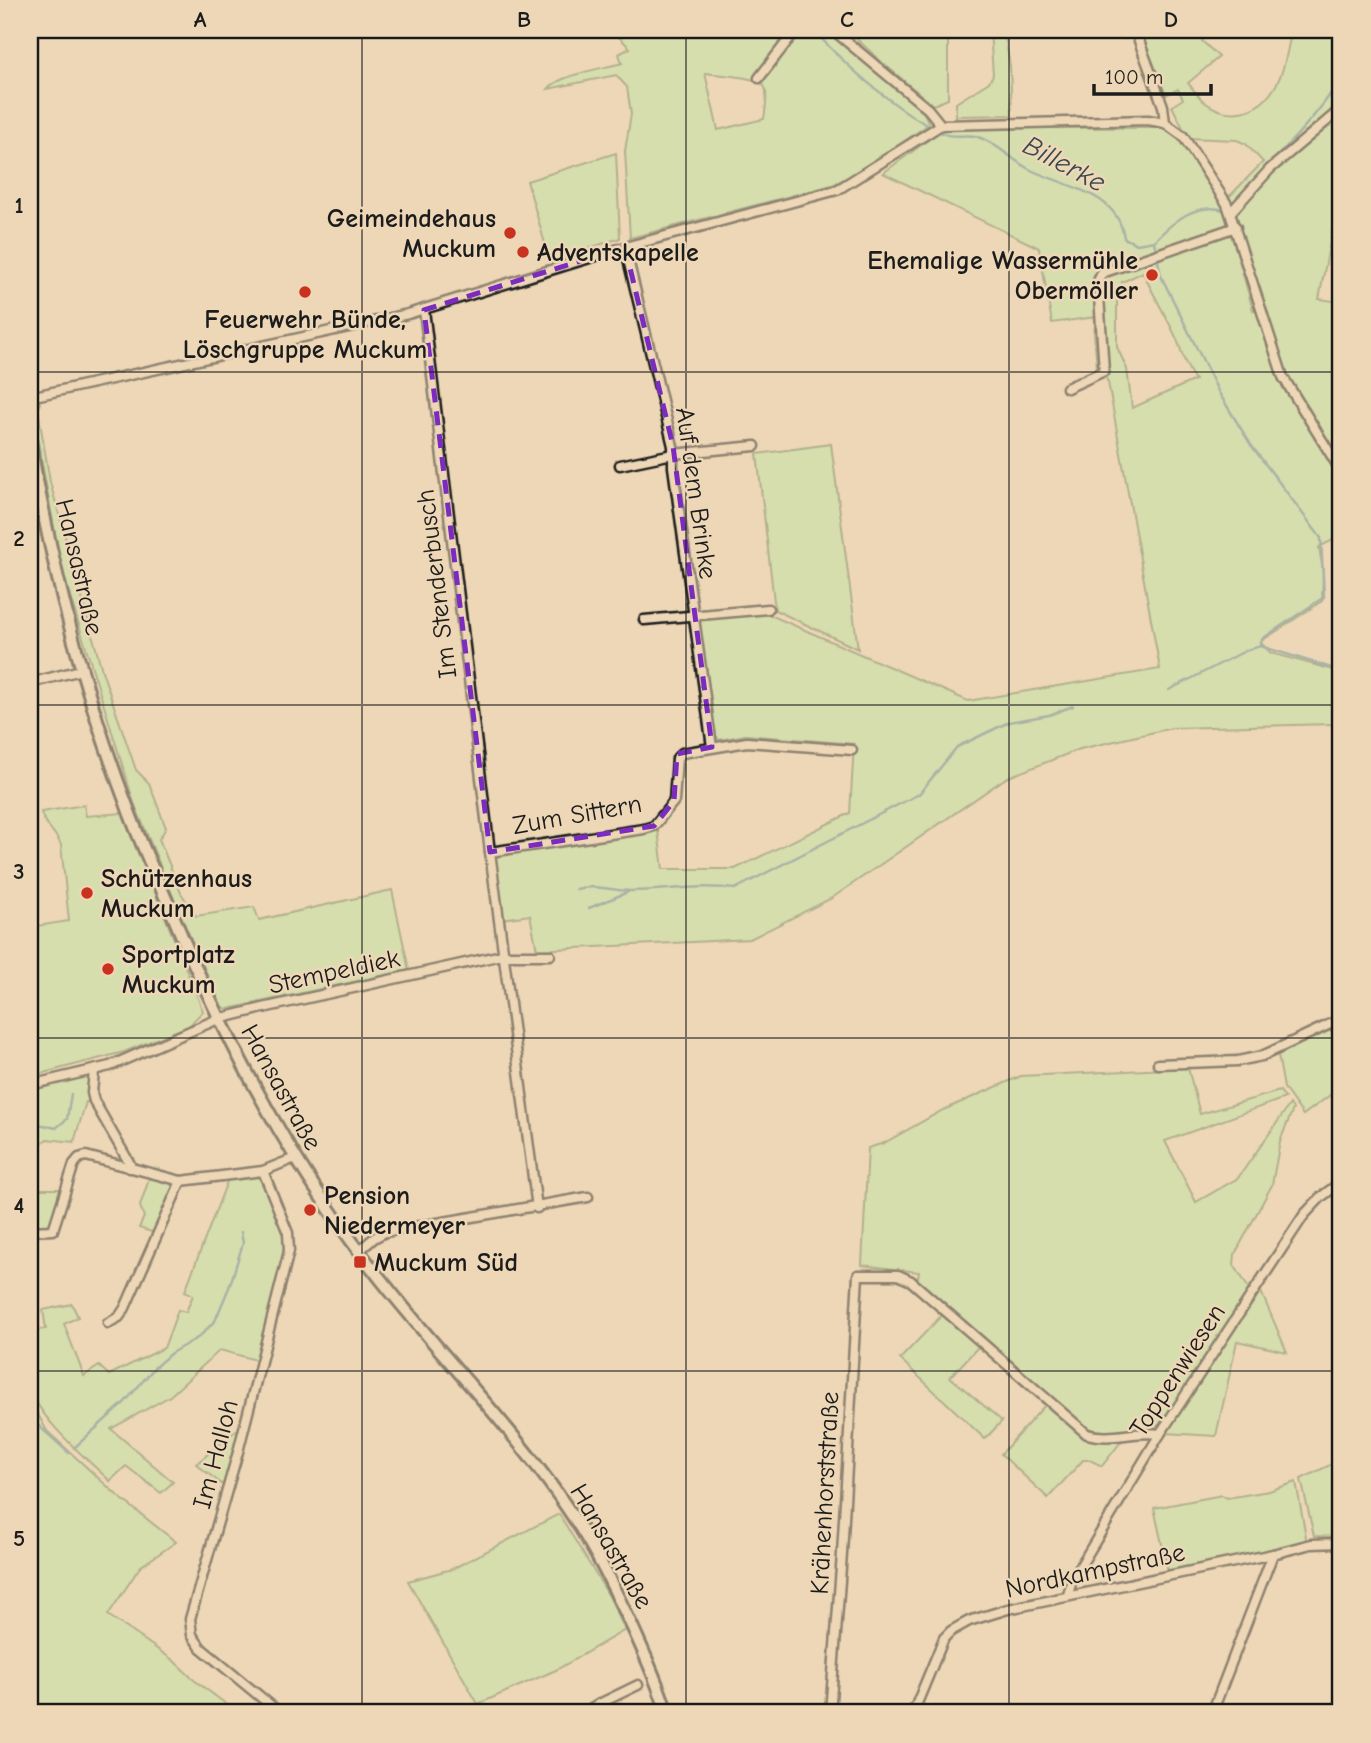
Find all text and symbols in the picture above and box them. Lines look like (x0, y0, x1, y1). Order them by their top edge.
text: A (194, 6, 207, 33)
text: B (517, 6, 531, 33)
text: C (840, 6, 854, 33)
text: D (1164, 6, 1178, 33)
scale bar (1094, 52, 1212, 96)
text: 100 m (1105, 65, 1163, 89)
water label: Billerke (1018, 129, 1111, 199)
text: 1 (14, 192, 24, 219)
place label: Geimeindehaus Muckum (327, 204, 496, 264)
marker: Geimeindehaus Muckum (502, 225, 518, 241)
place label: Adventskapelle (537, 238, 699, 268)
marker: Adventskapelle (515, 244, 531, 260)
place label: Ehemalige Wassermühle Obermöller (867, 246, 1139, 306)
marker: Ehemalige Wassermühle Obermöller (1144, 267, 1160, 283)
marker: Feuerwehr Bünde, Löschgruppe Muckum (297, 284, 313, 300)
place label: Feuerwehr Bünde, Löschgruppe Muckum (183, 305, 427, 365)
street label: Auf dem Brinke (669, 405, 723, 581)
street label: Im Stenderbusch (411, 488, 463, 680)
street label: Hansastraße (49, 496, 109, 638)
text: 2 (13, 525, 25, 552)
street label: Zum Sittern (510, 789, 644, 841)
text: 3 (13, 858, 25, 885)
place label: Schützenhaus Muckum (101, 864, 252, 924)
marker: Schützenhaus Muckum (79, 885, 95, 901)
place label: Sportplatz Muckum (122, 940, 235, 1000)
street label: Stempeldiek (266, 943, 403, 1001)
marker: Sportplatz Muckum (100, 961, 116, 977)
street label: Hansastraße (234, 1019, 328, 1156)
place label: Pension Niedermeyer (324, 1181, 466, 1241)
text: 4 (14, 1192, 25, 1219)
marker: Pension Niedermeyer (302, 1202, 318, 1218)
place label: Muckum Süd (374, 1248, 518, 1278)
marker: Muckum Süd (352, 1254, 368, 1270)
street label: Toppenwiesen (1124, 1298, 1232, 1443)
street label: Krähenhorststraße (805, 1391, 845, 1595)
street label: Im Halloh (187, 1396, 245, 1512)
street label: Hansastraße (563, 1479, 659, 1614)
text: 5 (13, 1525, 25, 1552)
street label: Nordkampstraße (1003, 1537, 1188, 1605)

